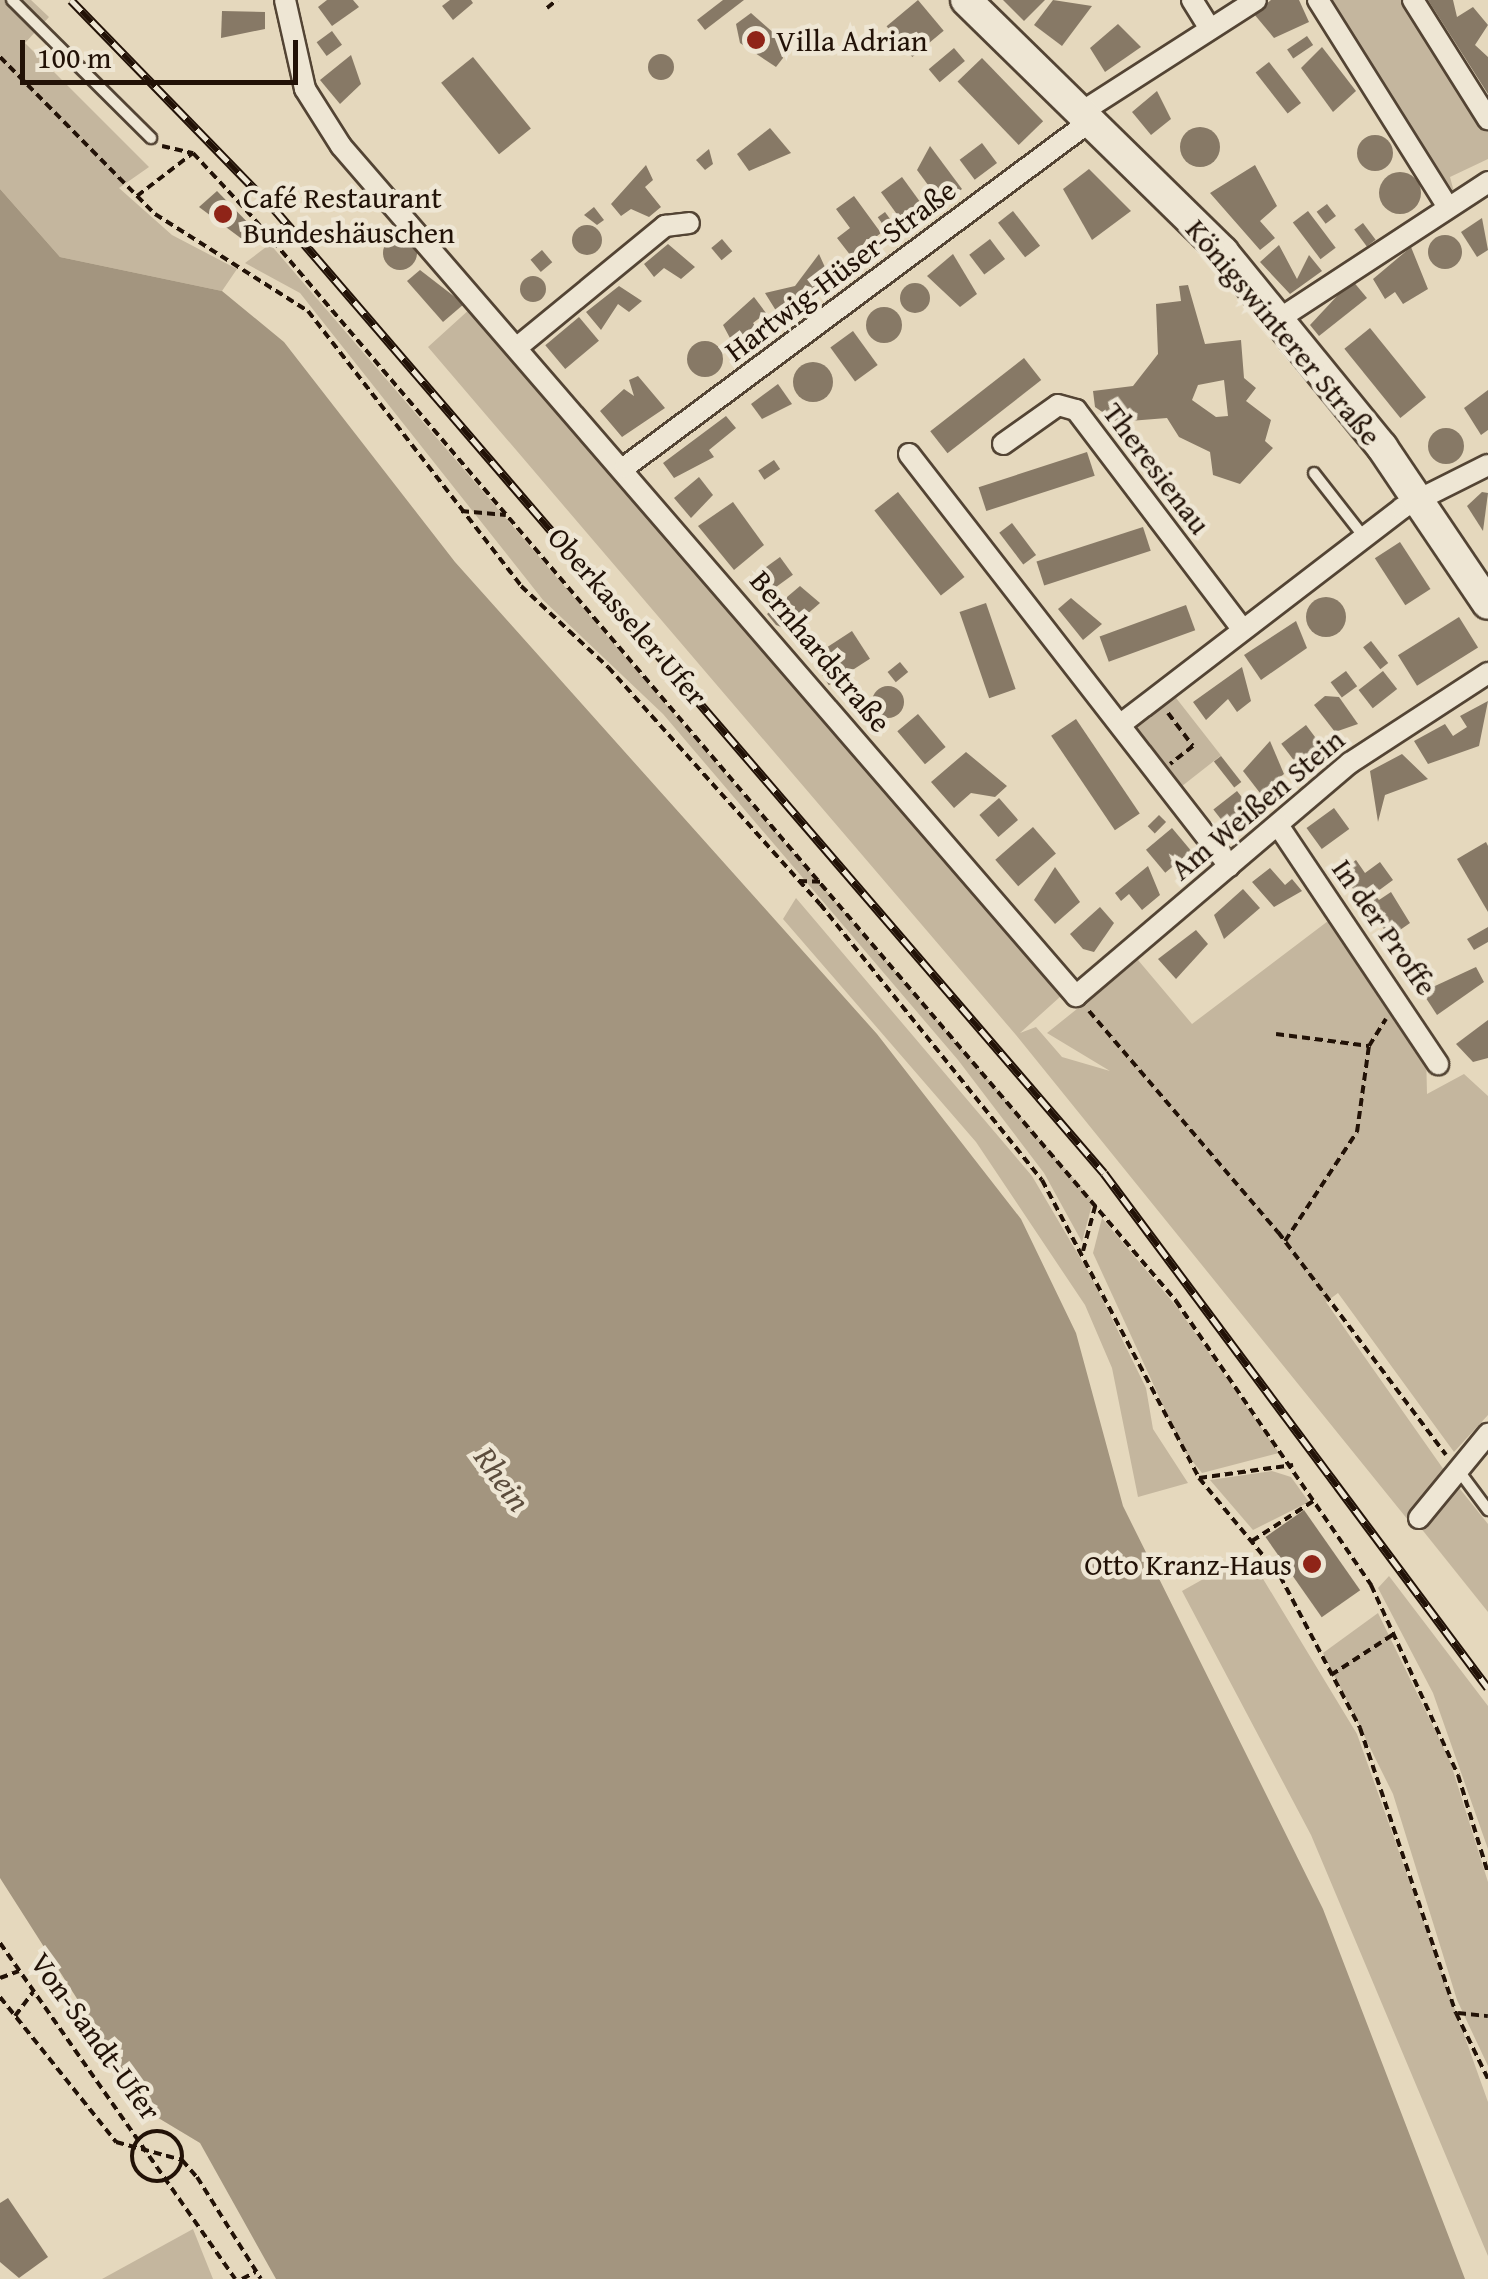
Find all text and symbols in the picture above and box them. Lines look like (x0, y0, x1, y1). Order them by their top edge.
scale bar (25, 20, 302, 82)
place label: Villa Adrian (776, 22, 928, 58)
marker: Villa Adrian (745, 29, 767, 51)
text: 100 m (37, 35, 111, 79)
street label: Hartwig-Hüser-Straße (717, 171, 963, 369)
place label: Café Restaurant Bundeshäuschen (243, 179, 455, 250)
marker: Café Restaurant Bundeshäuschen (212, 203, 234, 225)
street label: Königswinterer Straße (1179, 211, 1389, 453)
street label: Theresienau (1096, 395, 1218, 541)
street label: Oberkasseler Ufer (541, 519, 715, 713)
street label: Bernhardstraße (743, 563, 899, 739)
street label: Am Weißen Stein (1163, 721, 1351, 887)
street label: In der Proffe (1325, 852, 1445, 1002)
water label: Rhein (466, 1439, 538, 1519)
place label: Otto Kranz-Haus (1084, 1546, 1292, 1582)
marker: Otto Kranz-Haus (1301, 1553, 1323, 1575)
street label: Von-Sandt-Ufer (23, 1945, 169, 2127)

